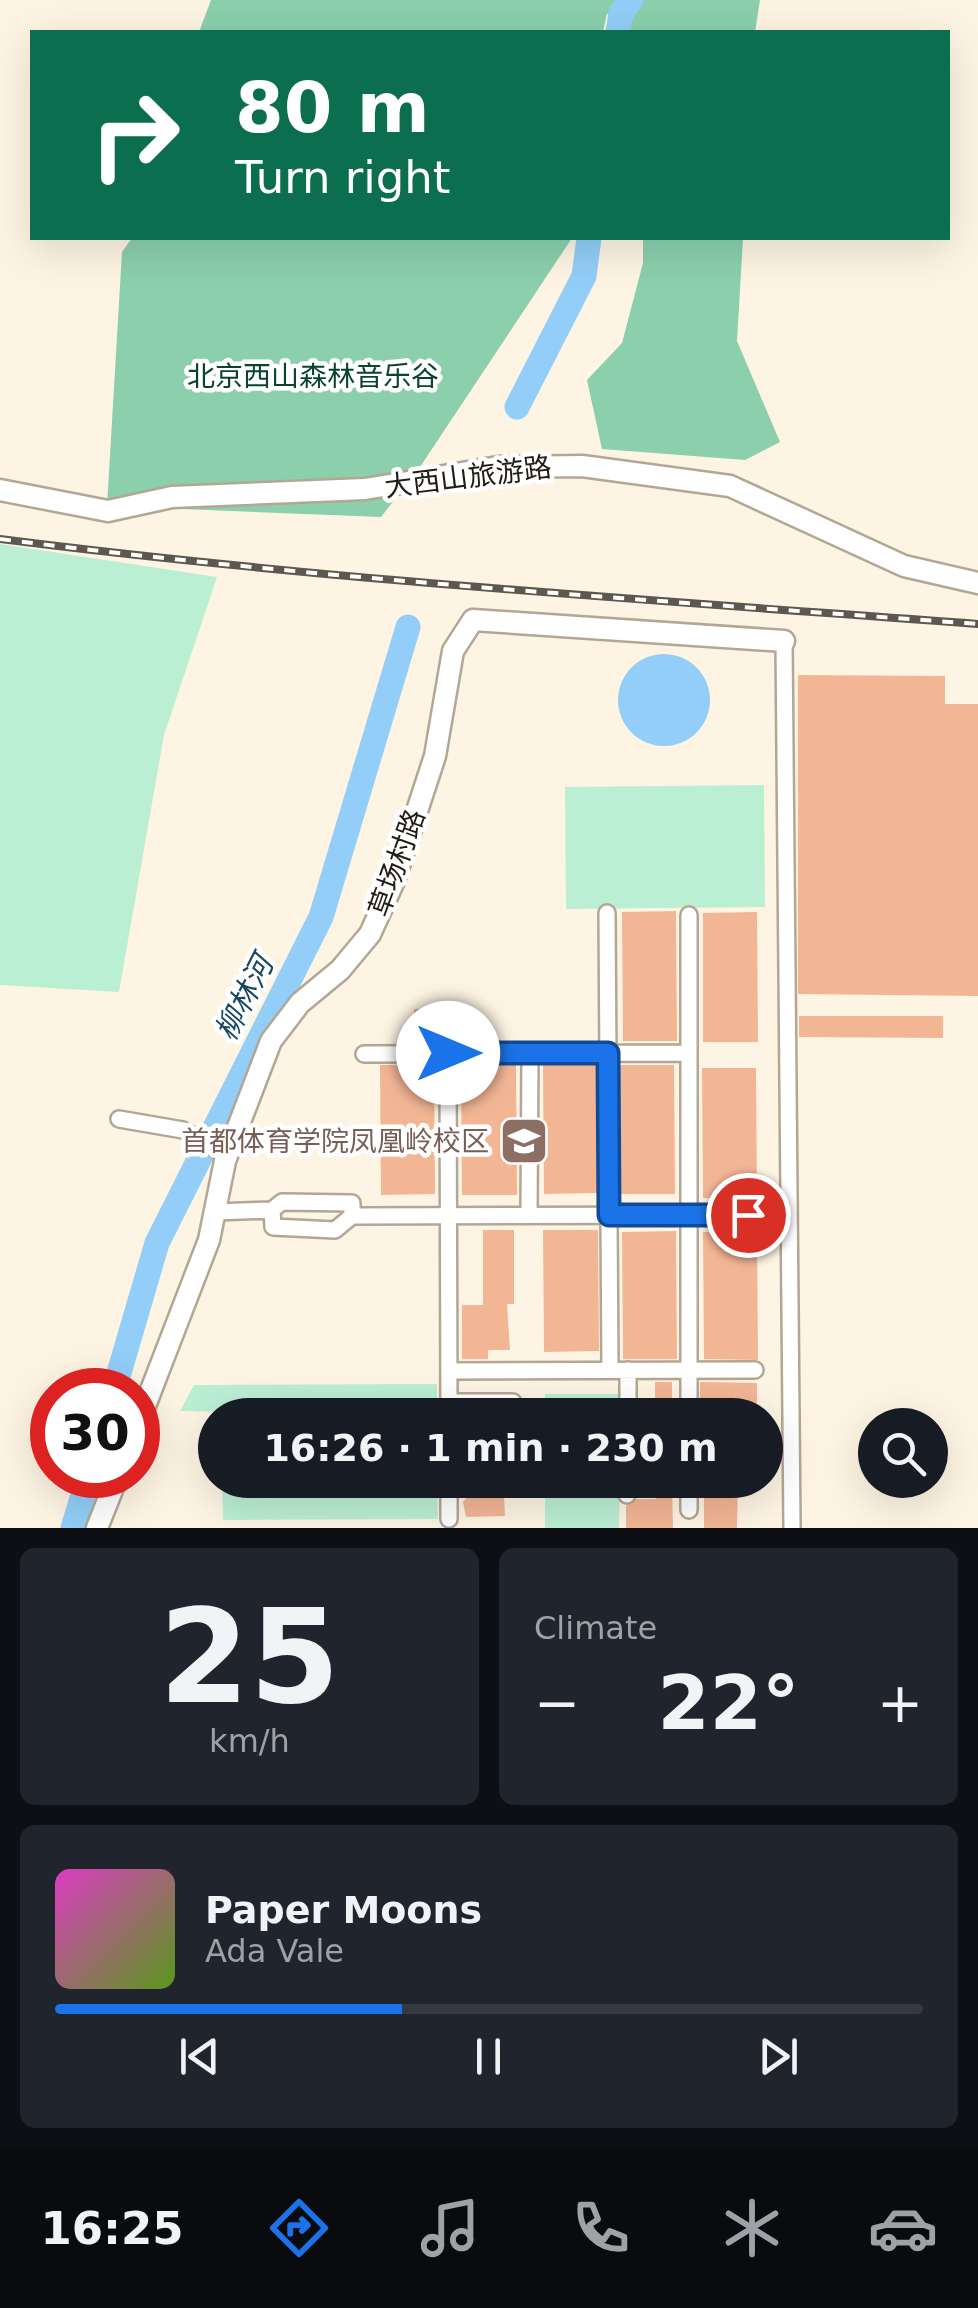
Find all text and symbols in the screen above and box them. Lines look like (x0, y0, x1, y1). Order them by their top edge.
text: 80 m (235, 67, 430, 149)
icon: right (70, 70, 200, 200)
text: Turn right (235, 151, 450, 204)
park label: 北京西山森林音乐谷 (187, 360, 439, 393)
street label: 大西山旅游路 (383, 450, 553, 504)
street label: 草场村路 (362, 805, 432, 921)
water label: 柳林河 (208, 946, 282, 1046)
position arrow (396, 1001, 500, 1105)
school or university icon: 首都体育学院凤凰岭校区 (498, 1115, 550, 1167)
place label: 首都体育学院凤凰岭校区 (181, 1125, 489, 1158)
pin (706, 1173, 791, 1258)
icon: arrive (721, 1188, 776, 1243)
speed limit sign: 30 (30, 1368, 160, 1498)
map controls (858, 1408, 948, 1498)
button: search (858, 1408, 948, 1498)
text: 16:26 · 1 min · 230 m (263, 1426, 718, 1470)
text: 25 (159, 1581, 340, 1733)
text: Climate (534, 1609, 657, 1647)
text: 22° (658, 1659, 799, 1747)
text: − (534, 1671, 580, 1735)
text: + (877, 1671, 923, 1735)
text: km/h (209, 1722, 290, 1760)
text: Paper Moons (205, 1888, 482, 1932)
text: Ada Vale (205, 1932, 344, 1970)
icon: previous (172, 2029, 227, 2084)
icon: pause (461, 2029, 516, 2084)
icon: next (751, 2029, 806, 2084)
icon: directions (264, 2193, 334, 2263)
icon: music (415, 2193, 485, 2263)
icon: phone (566, 2193, 636, 2263)
icon: climate (717, 2193, 787, 2263)
icon: car (868, 2193, 938, 2263)
text: 16:25 (40, 2202, 184, 2255)

